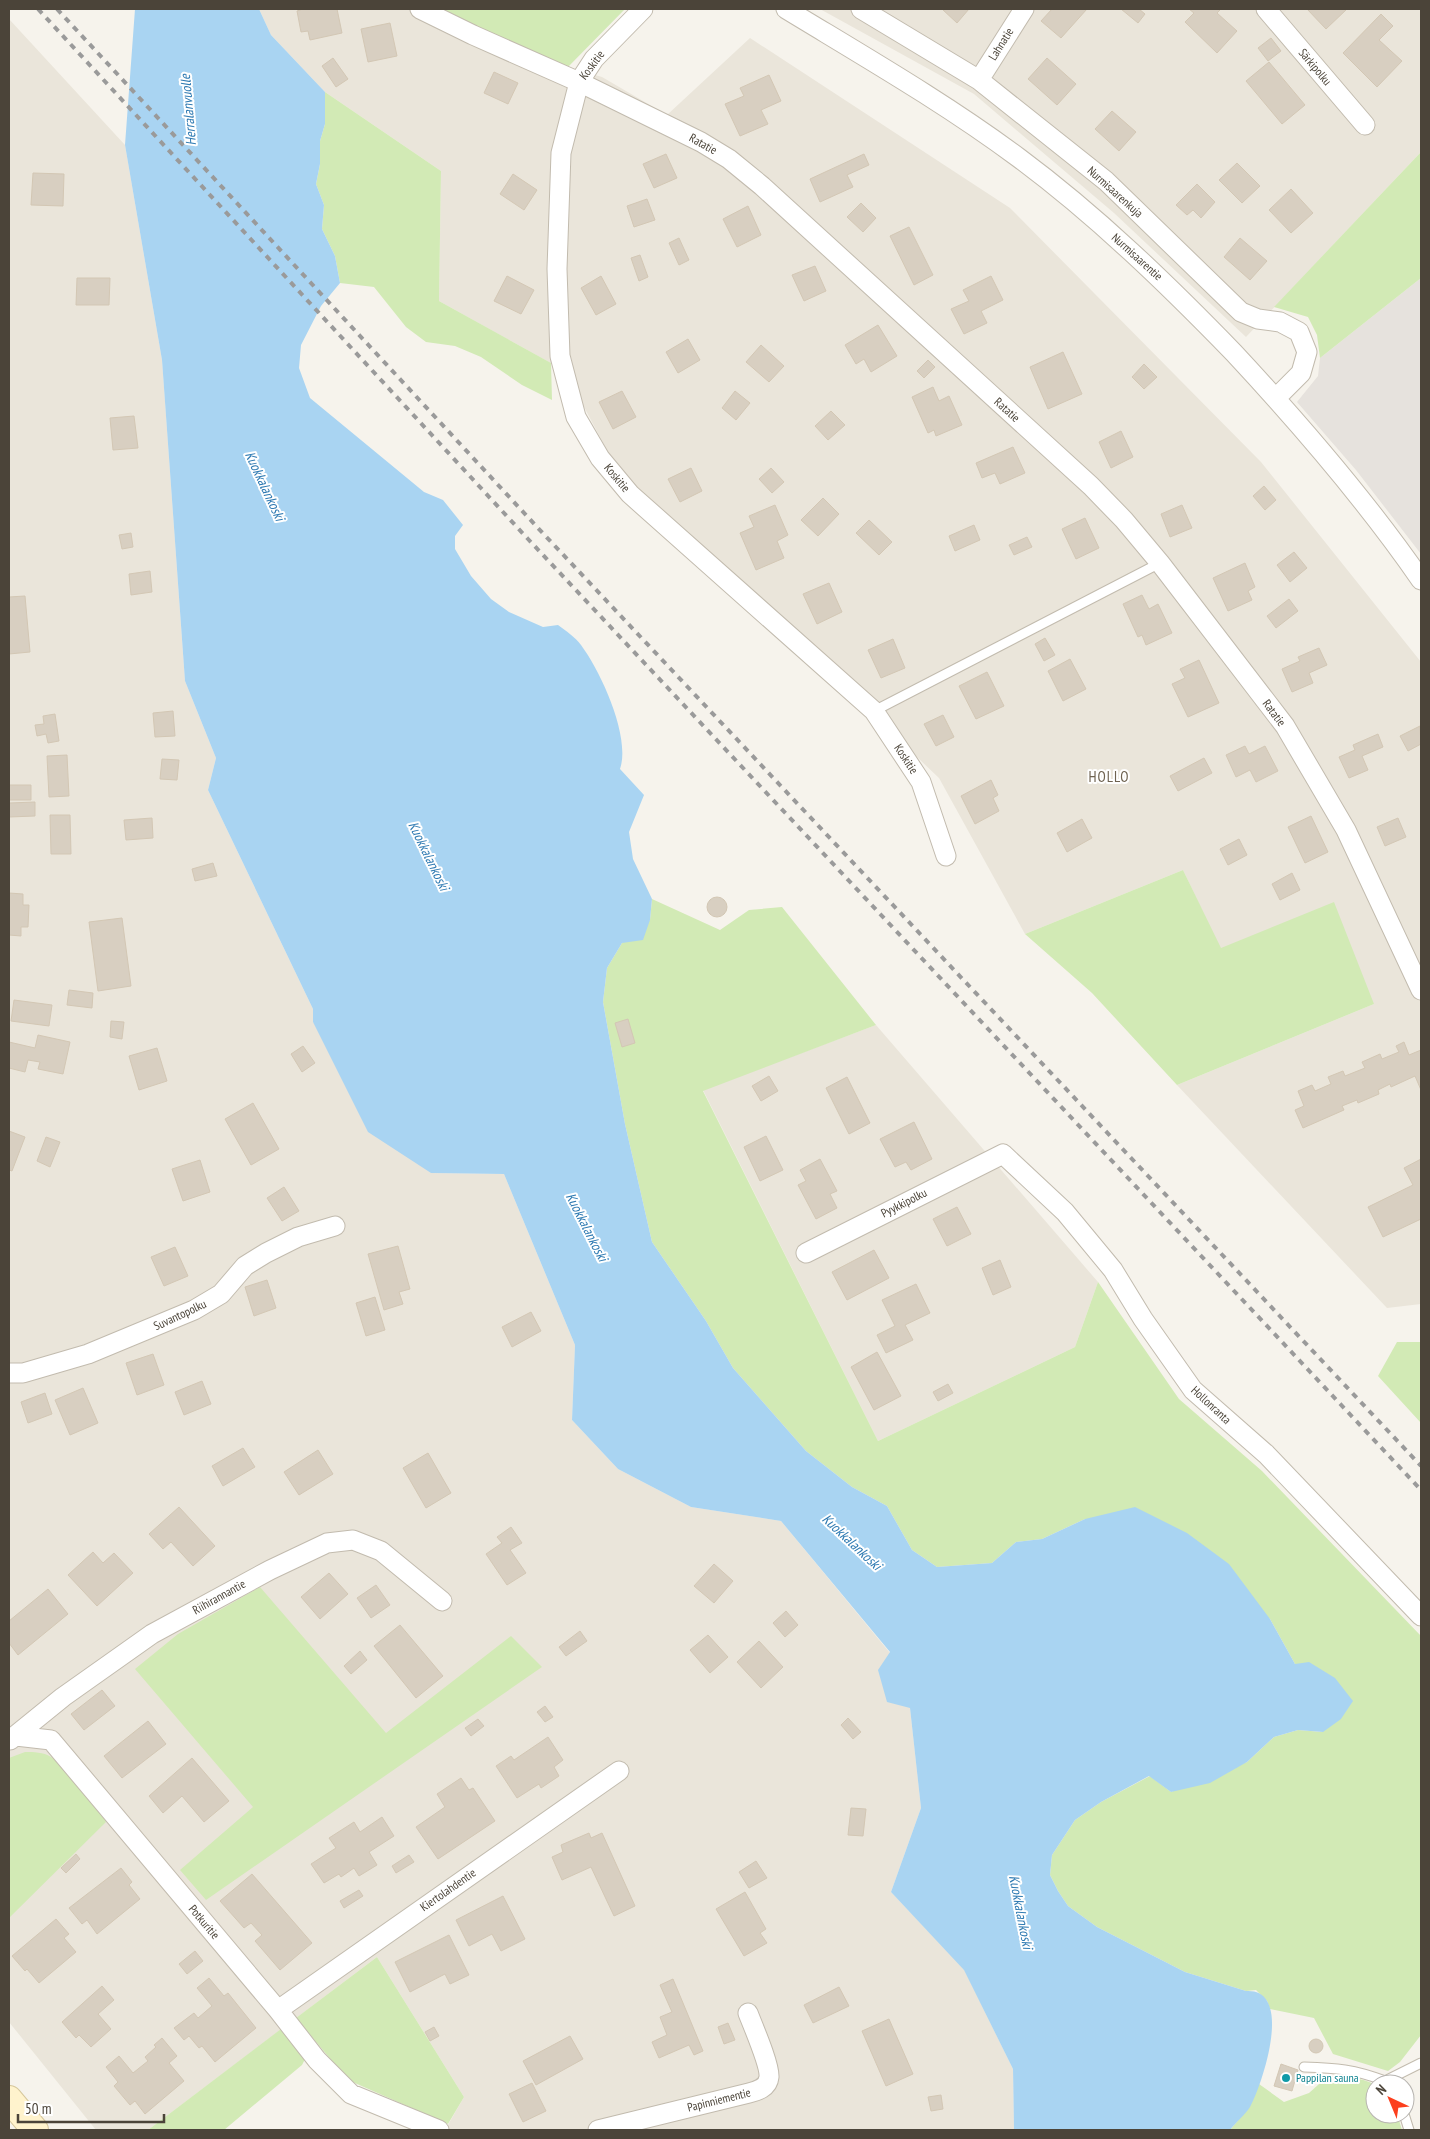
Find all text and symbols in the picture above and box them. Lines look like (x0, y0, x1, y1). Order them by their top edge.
street label: Lahnatie (985, 25, 1016, 63)
street label: Särkipolku (1296, 45, 1335, 88)
street label: Koskitie (576, 47, 607, 82)
water label: Herralanvuolle (176, 72, 200, 146)
street label: Ratatie (687, 130, 720, 157)
street label: Nurmisaarenkuja (1084, 163, 1146, 221)
street label: Nurmisaarentie (1109, 230, 1166, 283)
street label: Ratatie (991, 394, 1023, 425)
water label: Kuokkalankoski (241, 448, 290, 525)
street label: Koskitie (601, 460, 634, 495)
street label: Ratatie (1260, 696, 1289, 729)
street label: Koskitie (891, 741, 922, 777)
district label: HOLLO (1088, 767, 1130, 786)
water label: Kuokkalankoski (405, 818, 454, 895)
street label: Pyykkipolku (878, 1185, 929, 1220)
water label: Kuokkalankoski (562, 1190, 613, 1266)
street label: Suvantopolku (151, 1296, 209, 1333)
street label: Hollonranta (1188, 1382, 1235, 1427)
water label: Kuokkalankoski (819, 1510, 887, 1575)
street label: Riihirannantie (190, 1576, 248, 1617)
street label: Kiertolahdentie (417, 1865, 479, 1914)
water label: Kuokkalankoski (1005, 1874, 1037, 1952)
street label: Potkuritie (186, 1901, 223, 1942)
place label: Pappilan sauna (1296, 2070, 1359, 2085)
marker: Pappilan sauna (1280, 2072, 1292, 2084)
north arrow (1365, 2074, 1415, 2124)
text: N (1372, 2081, 1390, 2099)
street label: Papinniementie (686, 2084, 752, 2115)
scale bar (18, 2092, 164, 2124)
text: 50 m (25, 2099, 51, 2118)

